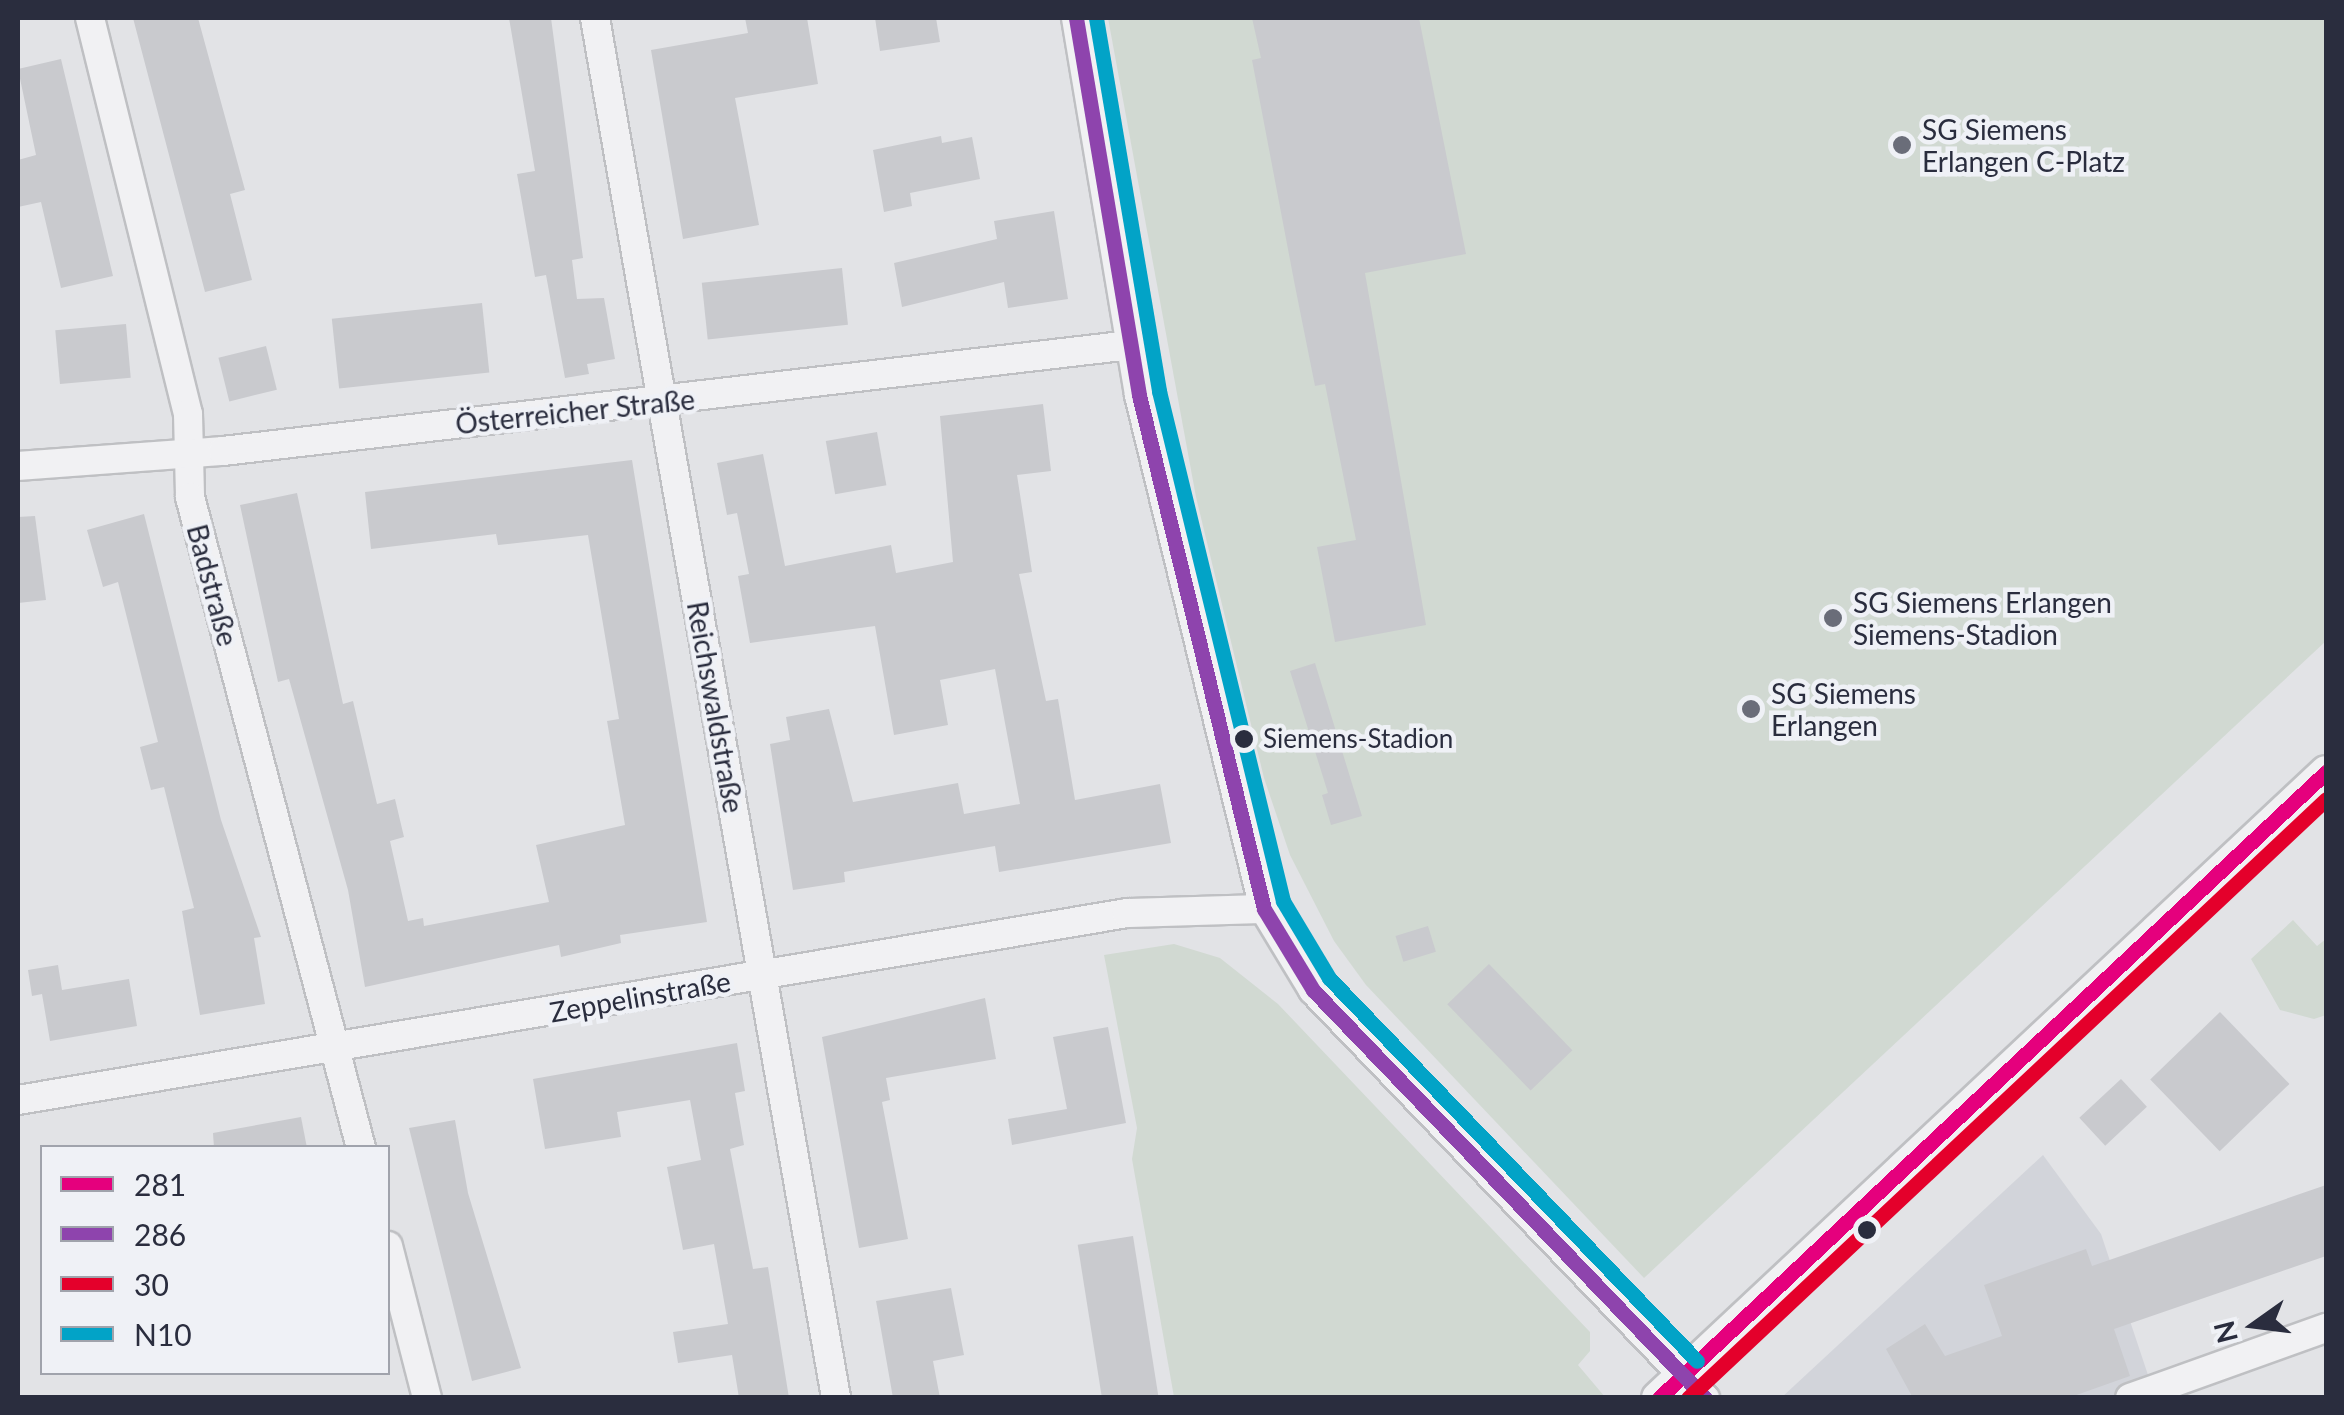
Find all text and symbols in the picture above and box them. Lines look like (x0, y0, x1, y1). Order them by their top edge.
place label: SG Siemens Erlangen C-Platz (1922, 112, 2125, 178)
marker: SG Siemens Erlangen C-Platz (1891, 134, 1913, 156)
street label: Österreicher Straße (453, 382, 697, 440)
street label: Badstraße (181, 521, 245, 649)
place label: SG Siemens Erlangen Siemens-Stadion (1853, 585, 2112, 651)
street label: Reichswaldstraße (681, 599, 751, 815)
marker: SG Siemens Erlangen Siemens-Stadion (1822, 607, 1844, 629)
place label: SG Siemens Erlangen (1771, 676, 1916, 742)
marker: SG Siemens Erlangen (1740, 698, 1762, 720)
place label: Siemens-Stadion (1263, 723, 1453, 755)
marker: Siemens-Stadion (1234, 729, 1254, 749)
street label: Zeppelinstraße (547, 964, 733, 1028)
legend (40, 1145, 390, 1375)
text: 281 (134, 1166, 186, 1202)
text: 286 (134, 1216, 186, 1252)
unlabelled marker (1857, 1220, 1877, 1240)
text: 30 (134, 1266, 169, 1302)
north arrow (2204, 1275, 2304, 1375)
text: N10 (134, 1316, 192, 1352)
text: N (2206, 1318, 2244, 1347)

